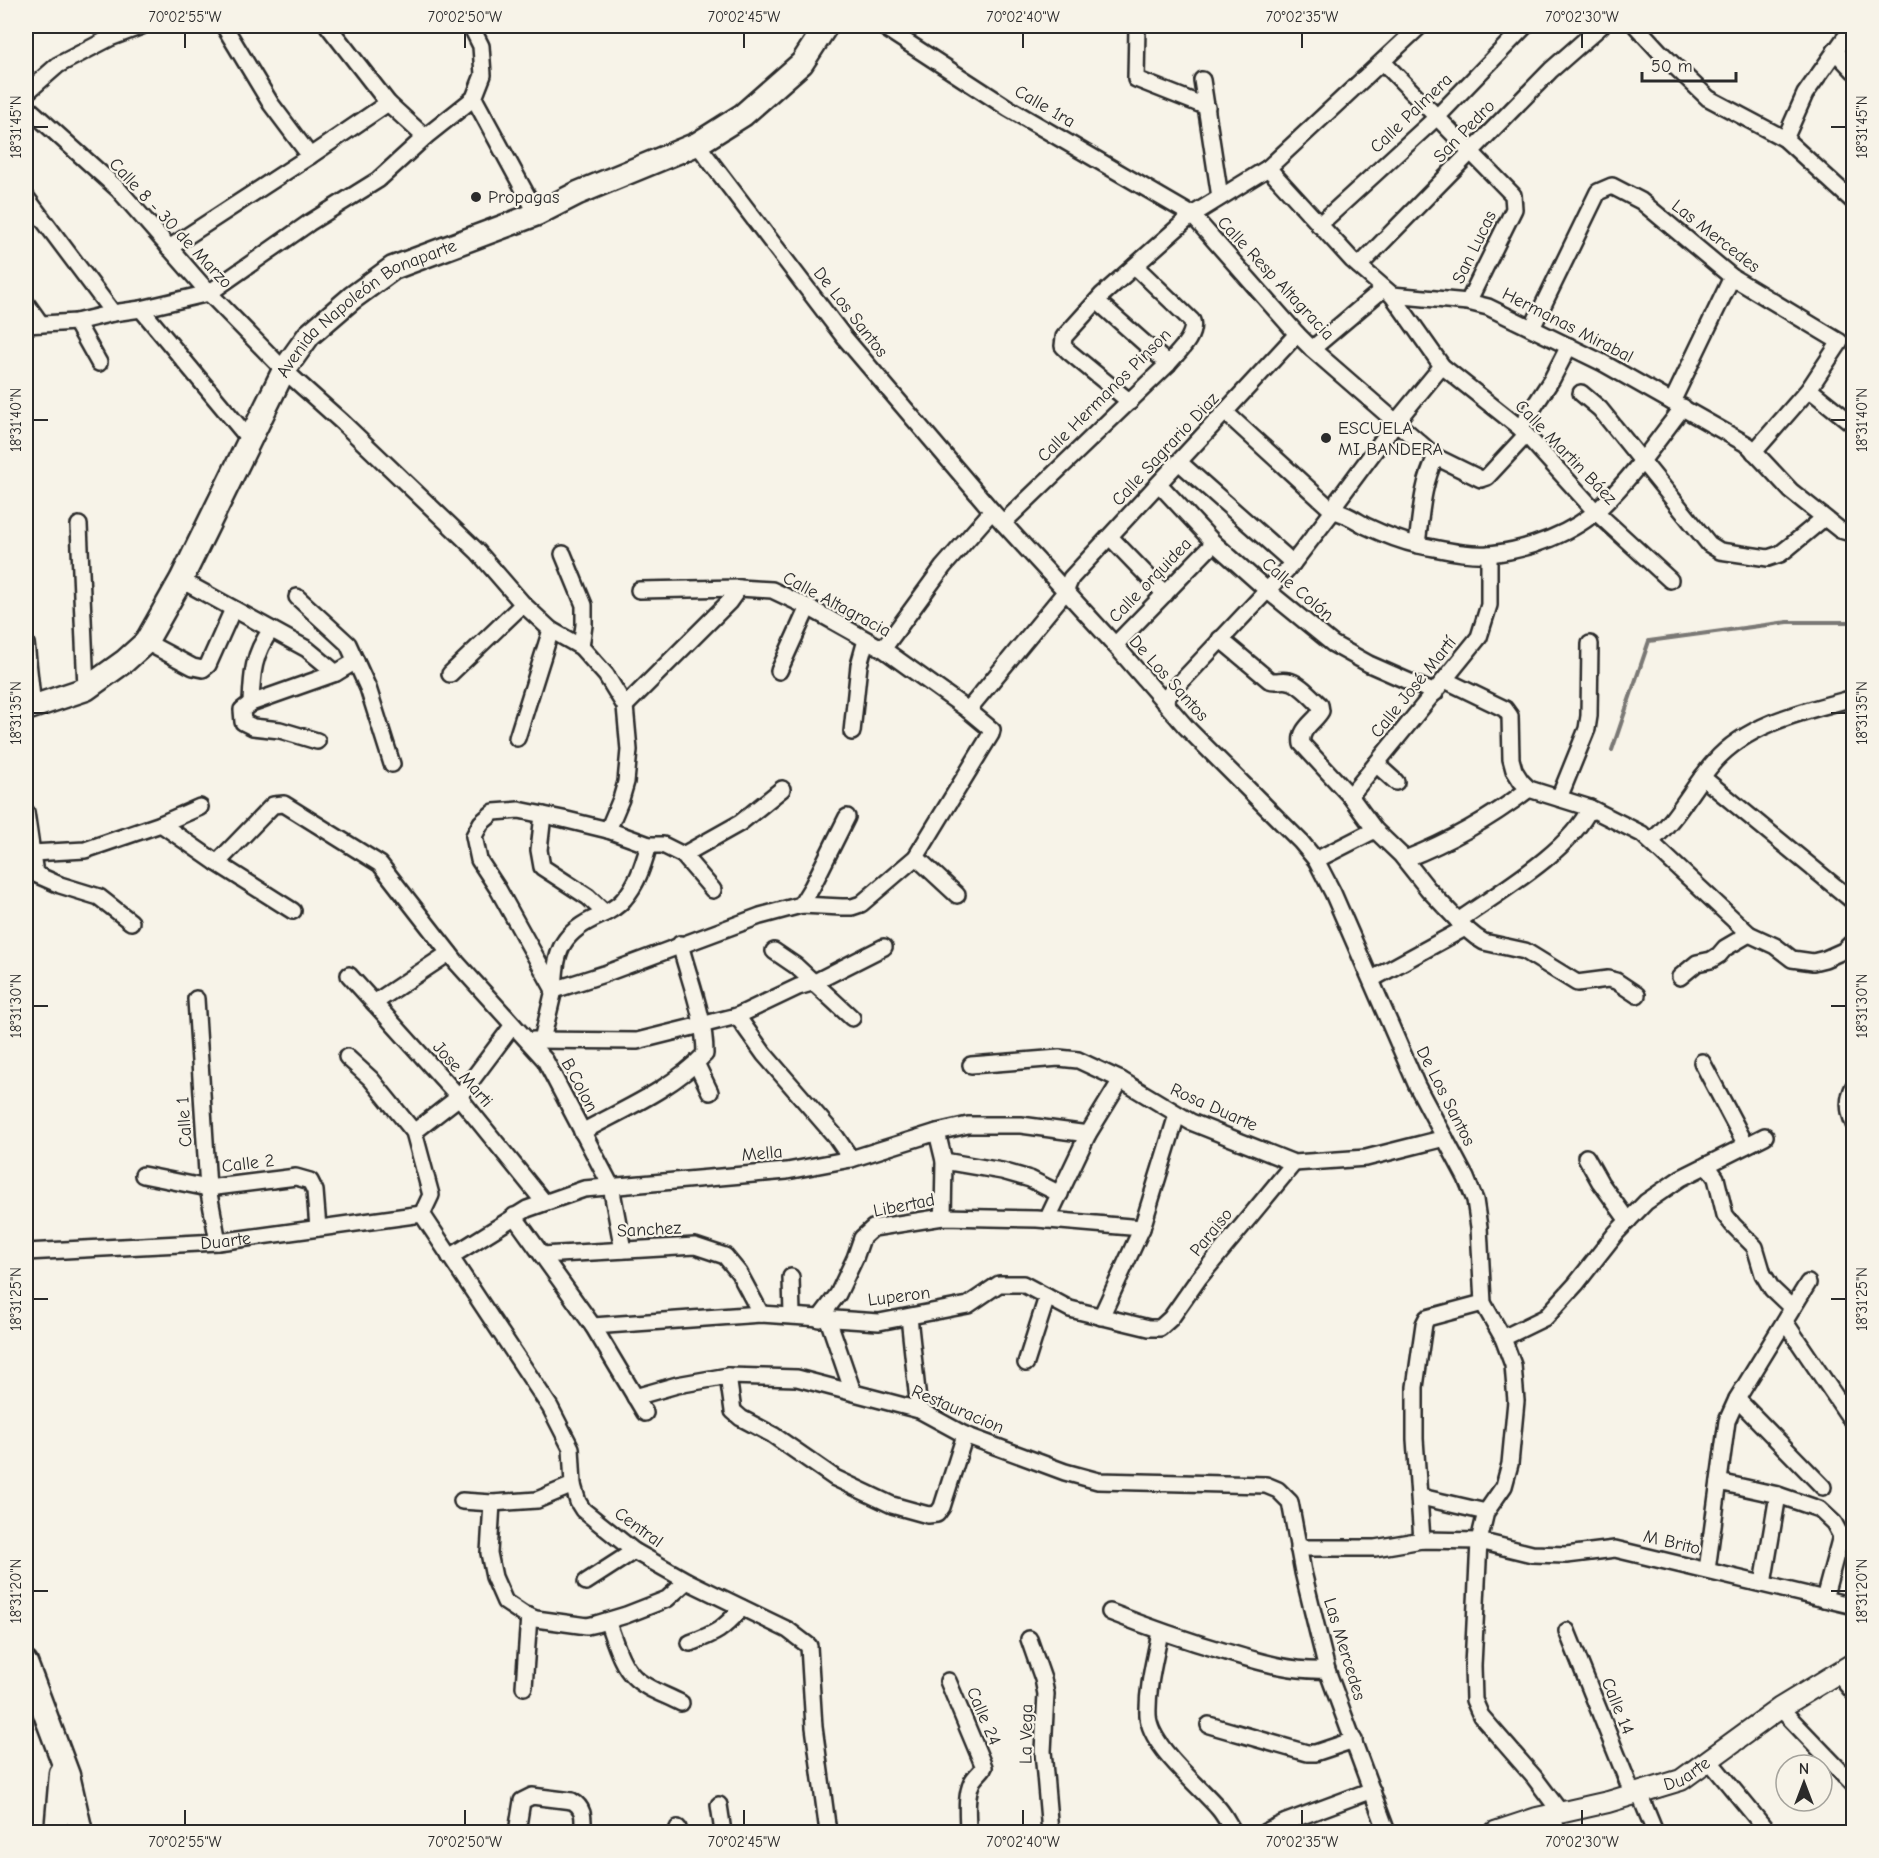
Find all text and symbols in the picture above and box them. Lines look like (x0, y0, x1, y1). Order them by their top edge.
text: 70°02'55"W (148, 8, 222, 26)
text: 70°02'50"W (428, 8, 502, 26)
text: 70°02'45"W (708, 8, 780, 26)
text: 70°02'40"W (986, 8, 1060, 26)
text: 70°02'35"W (1266, 8, 1338, 26)
text: 70°02'30"W (1545, 8, 1619, 26)
scale bar (1642, 45, 1736, 83)
text: 50 m (1651, 56, 1693, 77)
street label: Calle Palmera (1366, 69, 1457, 158)
street label: Calle 1ra (1011, 81, 1079, 132)
text: 18°31'45"N (7, 95, 25, 159)
street label: San Pedro (1429, 95, 1500, 167)
text: 18°31'45"N (1853, 95, 1871, 159)
street label: Calle 8 - 30 de Marzo (105, 154, 237, 293)
place label: Propagas (488, 187, 560, 208)
marker: Propagas (469, 190, 483, 204)
street label: Las Mercedes (1667, 196, 1764, 277)
street label: San Lucas (1448, 207, 1501, 287)
street label: Calle Resp Altagracia (1213, 212, 1339, 345)
street label: Avenida Napoleón Bonaparte (272, 235, 459, 381)
street label: De Los Santos (809, 263, 892, 362)
street label: Hermanas Mirabal (1499, 283, 1637, 368)
street label: Calle Hermanos Pinson (1033, 324, 1176, 467)
text: 18°31'40"N (7, 388, 25, 452)
street label: Calle Sagrario Diaz (1107, 388, 1223, 510)
text: 18°31'40"N (1853, 388, 1871, 452)
street label: Calle Martin Báez (1510, 396, 1621, 509)
place label: ESCUELA MI BANDERA (1338, 418, 1443, 460)
marker: ESCUELA MI BANDERA (1319, 431, 1333, 445)
street label: Calle orquidea (1105, 533, 1196, 627)
street label: Calle Colón (1258, 553, 1338, 625)
street label: Calle Altagracia (779, 567, 894, 642)
street label: De Los Santos (1124, 631, 1213, 726)
street label: Calle José Martí (1366, 632, 1461, 742)
text: 18°31'35"N (7, 681, 25, 745)
text: 18°31'35"N (1853, 681, 1871, 745)
text: 18°31'30"N (7, 974, 25, 1038)
text: 18°31'30"N (1853, 974, 1871, 1038)
street label: Jose Marti (428, 1037, 497, 1112)
street label: De Los Santos (1412, 1043, 1480, 1149)
street label: B.Colon (557, 1055, 602, 1116)
street label: Rosa Duarte (1167, 1079, 1261, 1136)
street label: Calle 1 (172, 1096, 197, 1148)
street label: Mella (741, 1141, 784, 1166)
street label: Calle 2 (221, 1150, 275, 1177)
street label: Libertad (871, 1189, 937, 1222)
street label: Paraiso (1186, 1204, 1237, 1261)
street label: Sanchez (616, 1217, 682, 1242)
street label: Duarte (200, 1228, 252, 1254)
text: 18°31'25"N (7, 1267, 25, 1331)
text: 18°31'25"N (1853, 1267, 1871, 1331)
street label: Luperon (867, 1282, 932, 1311)
street label: Restauracion (908, 1381, 1007, 1438)
street label: Central (610, 1503, 667, 1552)
street label: M Brito (1641, 1526, 1702, 1559)
text: 18°31'20"N (7, 1559, 25, 1623)
text: 18°31'20"N (1853, 1559, 1871, 1623)
street label: Las Mercedes (1319, 1595, 1370, 1703)
street label: Calle 14 (1597, 1675, 1638, 1738)
street label: Calle 24 (962, 1684, 1005, 1749)
street label: La Vega (1015, 1704, 1038, 1764)
street label: Duarte (1661, 1752, 1714, 1796)
north arrow (1774, 1753, 1834, 1813)
text: N (1799, 1760, 1809, 1778)
text: 70°02'55"W (148, 1833, 222, 1851)
text: 70°02'50"W (428, 1833, 502, 1851)
text: 70°02'45"W (708, 1833, 780, 1851)
text: 70°02'40"W (986, 1833, 1060, 1851)
text: 70°02'35"W (1266, 1833, 1338, 1851)
text: 70°02'30"W (1545, 1833, 1619, 1851)

